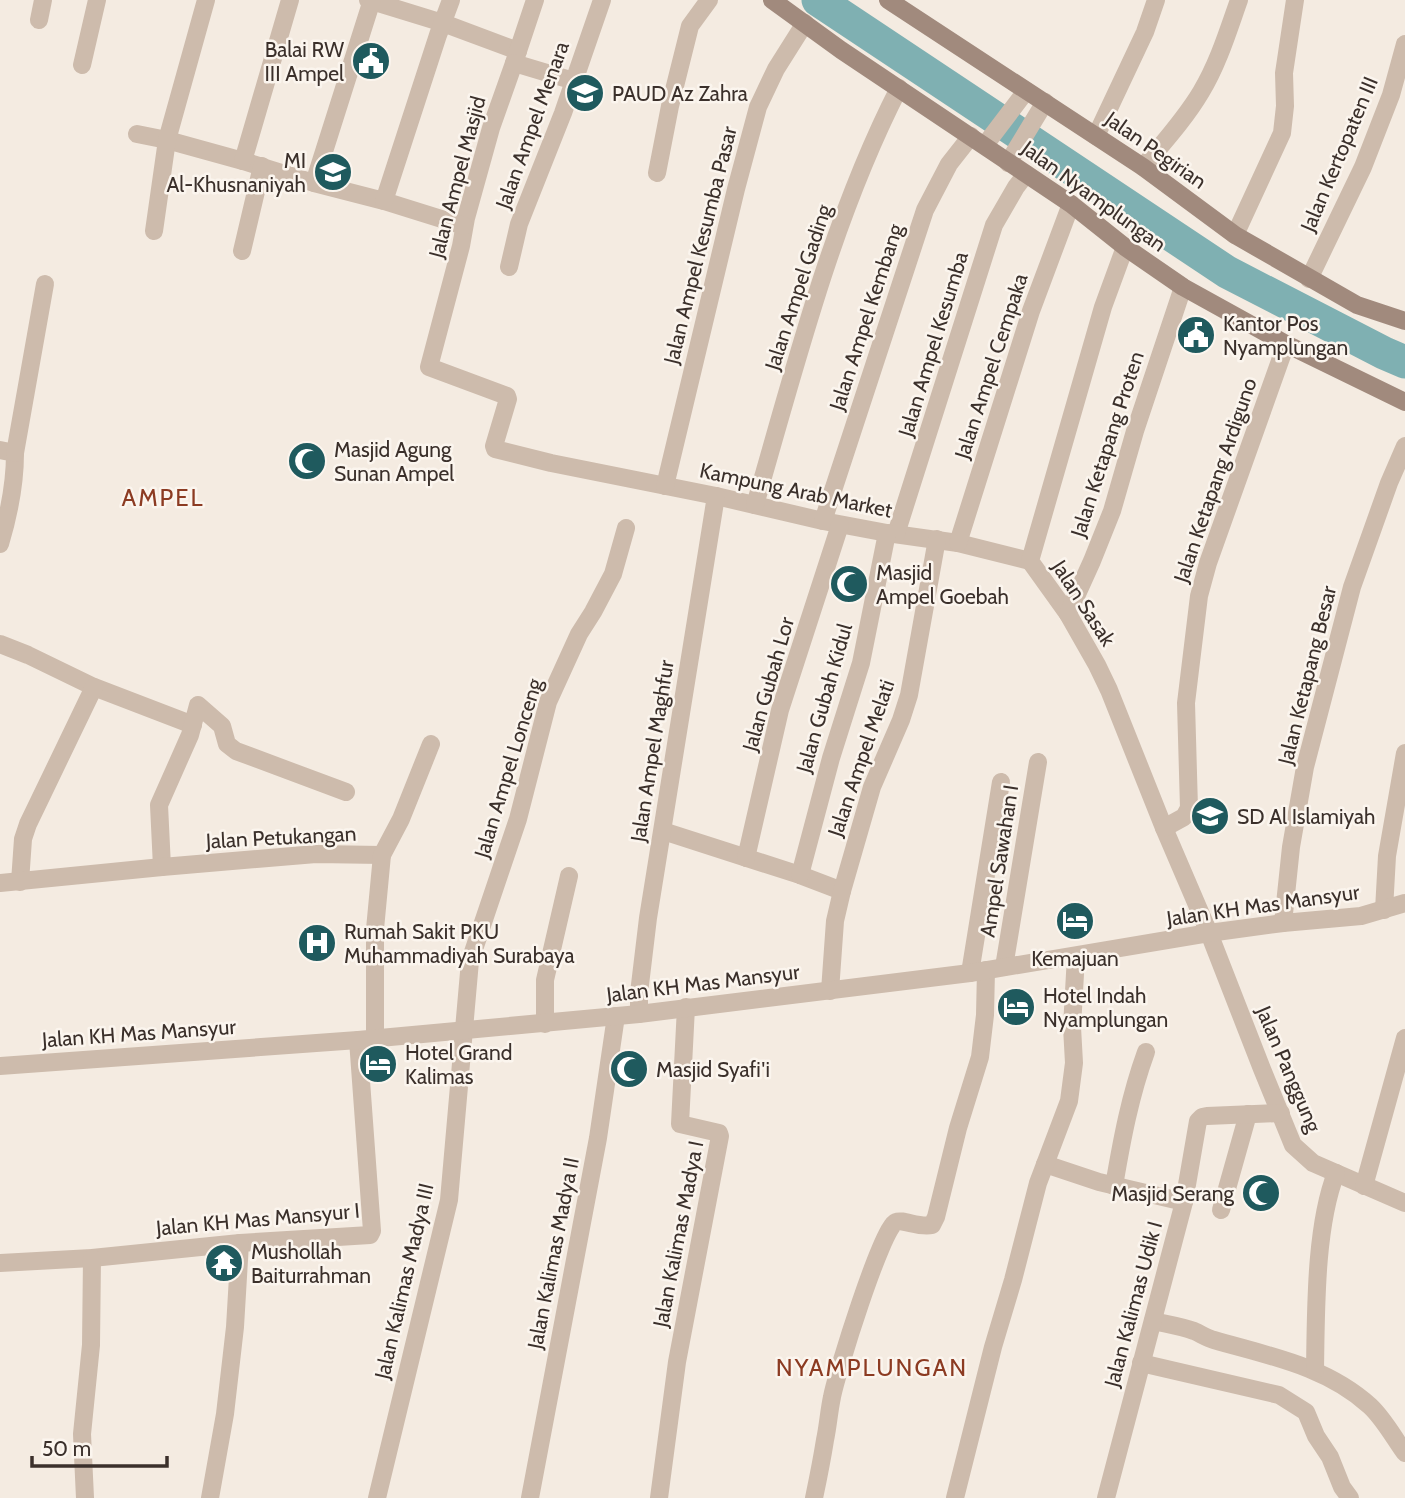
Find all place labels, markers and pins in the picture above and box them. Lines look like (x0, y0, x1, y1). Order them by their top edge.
place label: Balai RW III Ampel (264, 37, 344, 86)
public building icon: Balai RW III Ampel (350, 40, 392, 82)
school or university icon: PAUD Az Zahra (564, 72, 606, 114)
place label: PAUD Az Zahra (612, 81, 748, 106)
place label: MI Al-Khusnaniyah (166, 148, 306, 197)
school or university icon: MI Al-Khusnaniyah (312, 151, 354, 193)
place label: Kantor Pos Nyamplungan (1223, 311, 1348, 360)
public building icon: Kantor Pos Nyamplungan (1175, 314, 1217, 356)
place label: Masjid Agung Sunan Ampel (334, 437, 454, 486)
mosque icon: Masjid Agung Sunan Ampel (286, 440, 328, 482)
place label: Masjid Ampel Goebah (876, 560, 1009, 609)
mosque icon: Masjid Ampel Goebah (828, 563, 870, 605)
school or university icon: SD Al Islamiyah (1189, 795, 1231, 837)
place label: SD Al Islamiyah (1237, 804, 1375, 829)
hotel icon: Kemajuan (1054, 900, 1096, 942)
place label: Rumah Sakit PKU Muhammadiyah Surabaya (344, 919, 575, 968)
hospital icon: Rumah Sakit PKU Muhammadiyah Surabaya (296, 922, 338, 964)
place label: Kemajuan (1031, 946, 1119, 972)
place label: Hotel Indah Nyamplungan (1043, 983, 1168, 1032)
hotel icon: Hotel Indah Nyamplungan (995, 986, 1037, 1028)
place label: Hotel Grand Kalimas (405, 1040, 512, 1089)
hotel icon: Hotel Grand Kalimas (357, 1043, 399, 1085)
mosque icon: Masjid Syafi'i (608, 1048, 650, 1090)
place label: Masjid Syafi'i (656, 1057, 770, 1083)
mosque icon: Masjid Serang (1240, 1172, 1282, 1214)
place label: Masjid Serang (1111, 1181, 1235, 1207)
place label: Mushollah Baiturrahman (251, 1239, 371, 1288)
temple icon: Mushollah Baiturrahman (203, 1242, 245, 1284)

